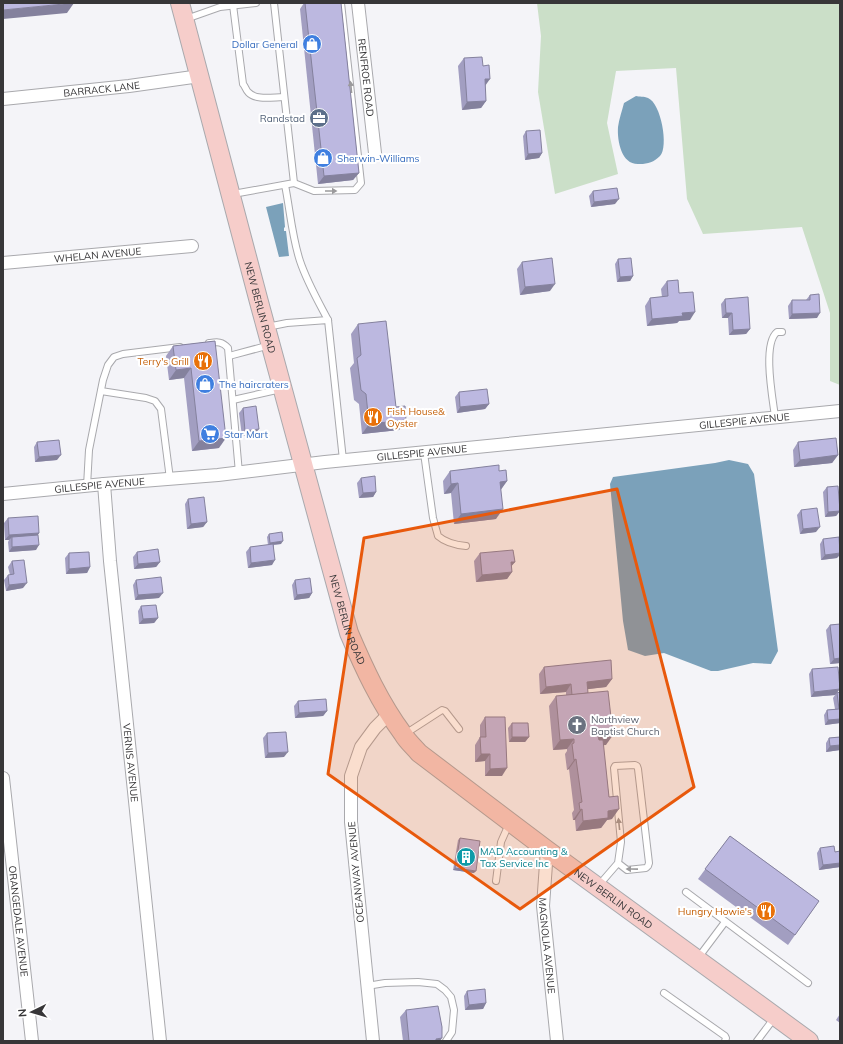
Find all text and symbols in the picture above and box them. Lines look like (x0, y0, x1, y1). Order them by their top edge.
shop icon: Dollar General (301, 33, 323, 55)
place label: Dollar General (232, 38, 298, 51)
street label: RENFROE ROAD (356, 38, 377, 117)
street label: BARRACK LANE (63, 78, 141, 99)
one-way arrow (347, 81, 354, 93)
office icon: Randstad (308, 107, 330, 129)
place label: Randstad (260, 112, 305, 125)
shop icon: Sherwin-Williams (312, 147, 334, 169)
place label: Sherwin-Williams (337, 152, 420, 165)
one-way arrow (325, 188, 338, 194)
street label: WHELAN AVENUE (53, 244, 142, 265)
street label: NEW BERLIN ROAD (242, 260, 279, 355)
restaurant icon: Terry's Grill (192, 350, 214, 372)
place label: Terry's Grill (138, 355, 189, 368)
shop icon: The haircraters (194, 373, 216, 395)
place label: The haircraters (219, 378, 289, 391)
place label: Fish House& Oyster (387, 405, 445, 430)
restaurant icon: Fish House& Oyster (362, 406, 384, 428)
street label: GILLESPIE AVENUE (698, 410, 790, 431)
supermarket icon: Star Mart (199, 423, 221, 445)
place label: Star Mart (224, 428, 268, 441)
street label: GILLESPIE AVENUE (376, 441, 468, 463)
street label: GILLESPIE AVENUE (54, 474, 145, 495)
street label: NEW BERLIN ROAD (327, 573, 369, 667)
place label: Northview Baptist Church (591, 713, 660, 738)
church icon: Northview Baptist Church (566, 714, 588, 736)
street label: VERNIS AVENUE (120, 723, 142, 803)
one-way arrow (616, 818, 623, 830)
street label: OCEANWAY AVENUE (345, 821, 367, 923)
place label: MAD Accounting & Tax Service Inc (480, 845, 568, 870)
building icon: MAD Accounting & Tax Service Inc (455, 846, 477, 868)
street label: ORANGEDALE AVENUE (6, 865, 31, 977)
one-way arrow (626, 865, 638, 872)
street label: NEW BERLIN ROAD (572, 866, 656, 932)
street label: MAGNOLIA AVENUE (537, 897, 559, 995)
restaurant icon: Hungry Howie's (755, 900, 777, 922)
place label: Hungry Howie's (678, 905, 752, 918)
north arrow (12, 992, 52, 1032)
text: N (15, 1008, 29, 1018)

